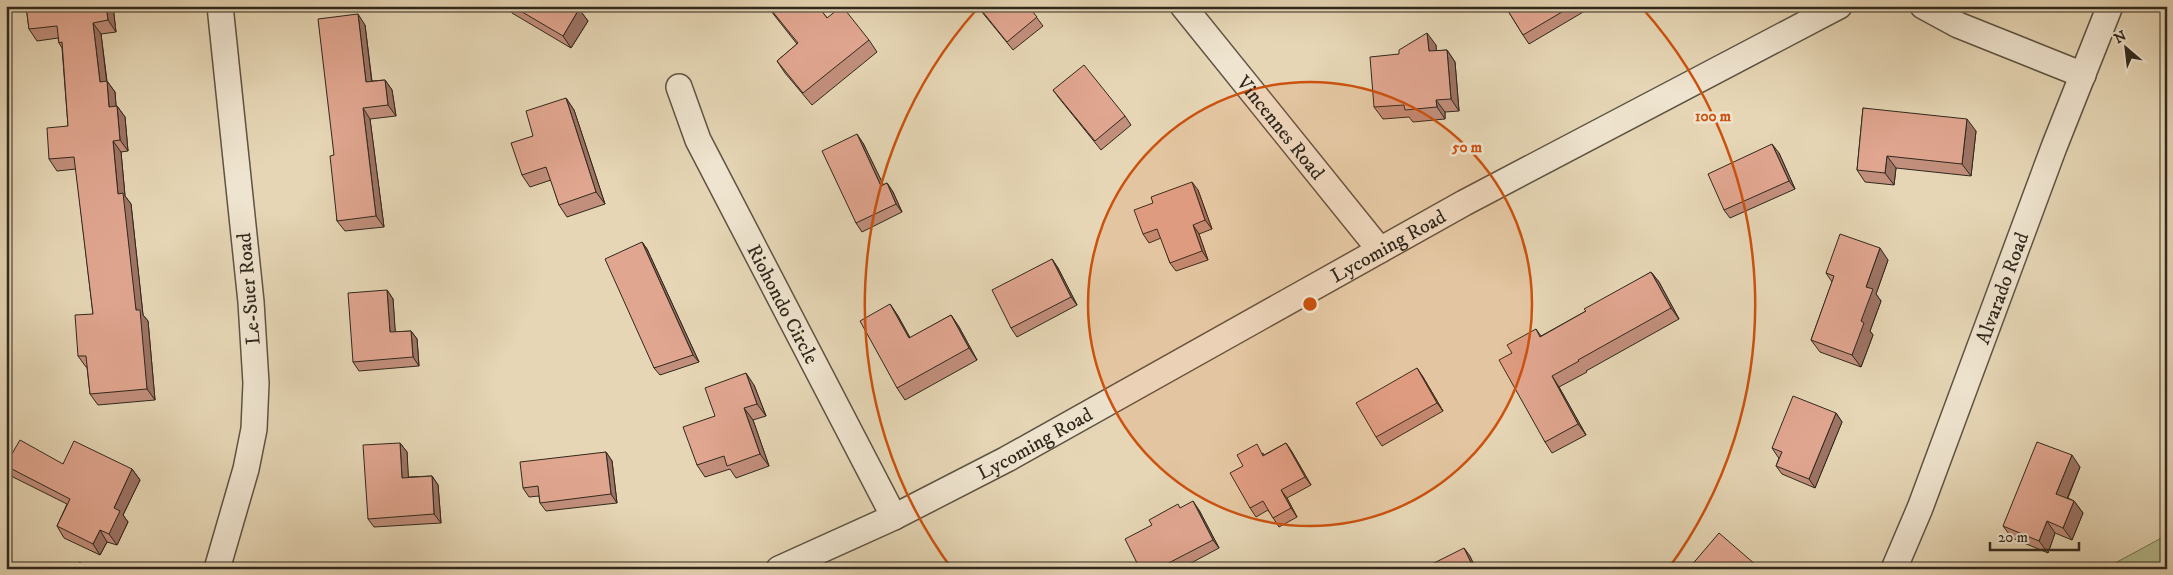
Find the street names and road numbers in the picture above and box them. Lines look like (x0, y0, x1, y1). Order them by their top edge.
street label: Vincennes Road (1230, 70, 1329, 185)
street label: Lycoming Road (1327, 205, 1451, 289)
street label: Alvarado Road (1971, 229, 2035, 348)
street label: Le-Suer Road (232, 232, 267, 346)
street label: Riohondo Circle (740, 241, 823, 369)
street label: Lycoming Road (973, 403, 1097, 486)

